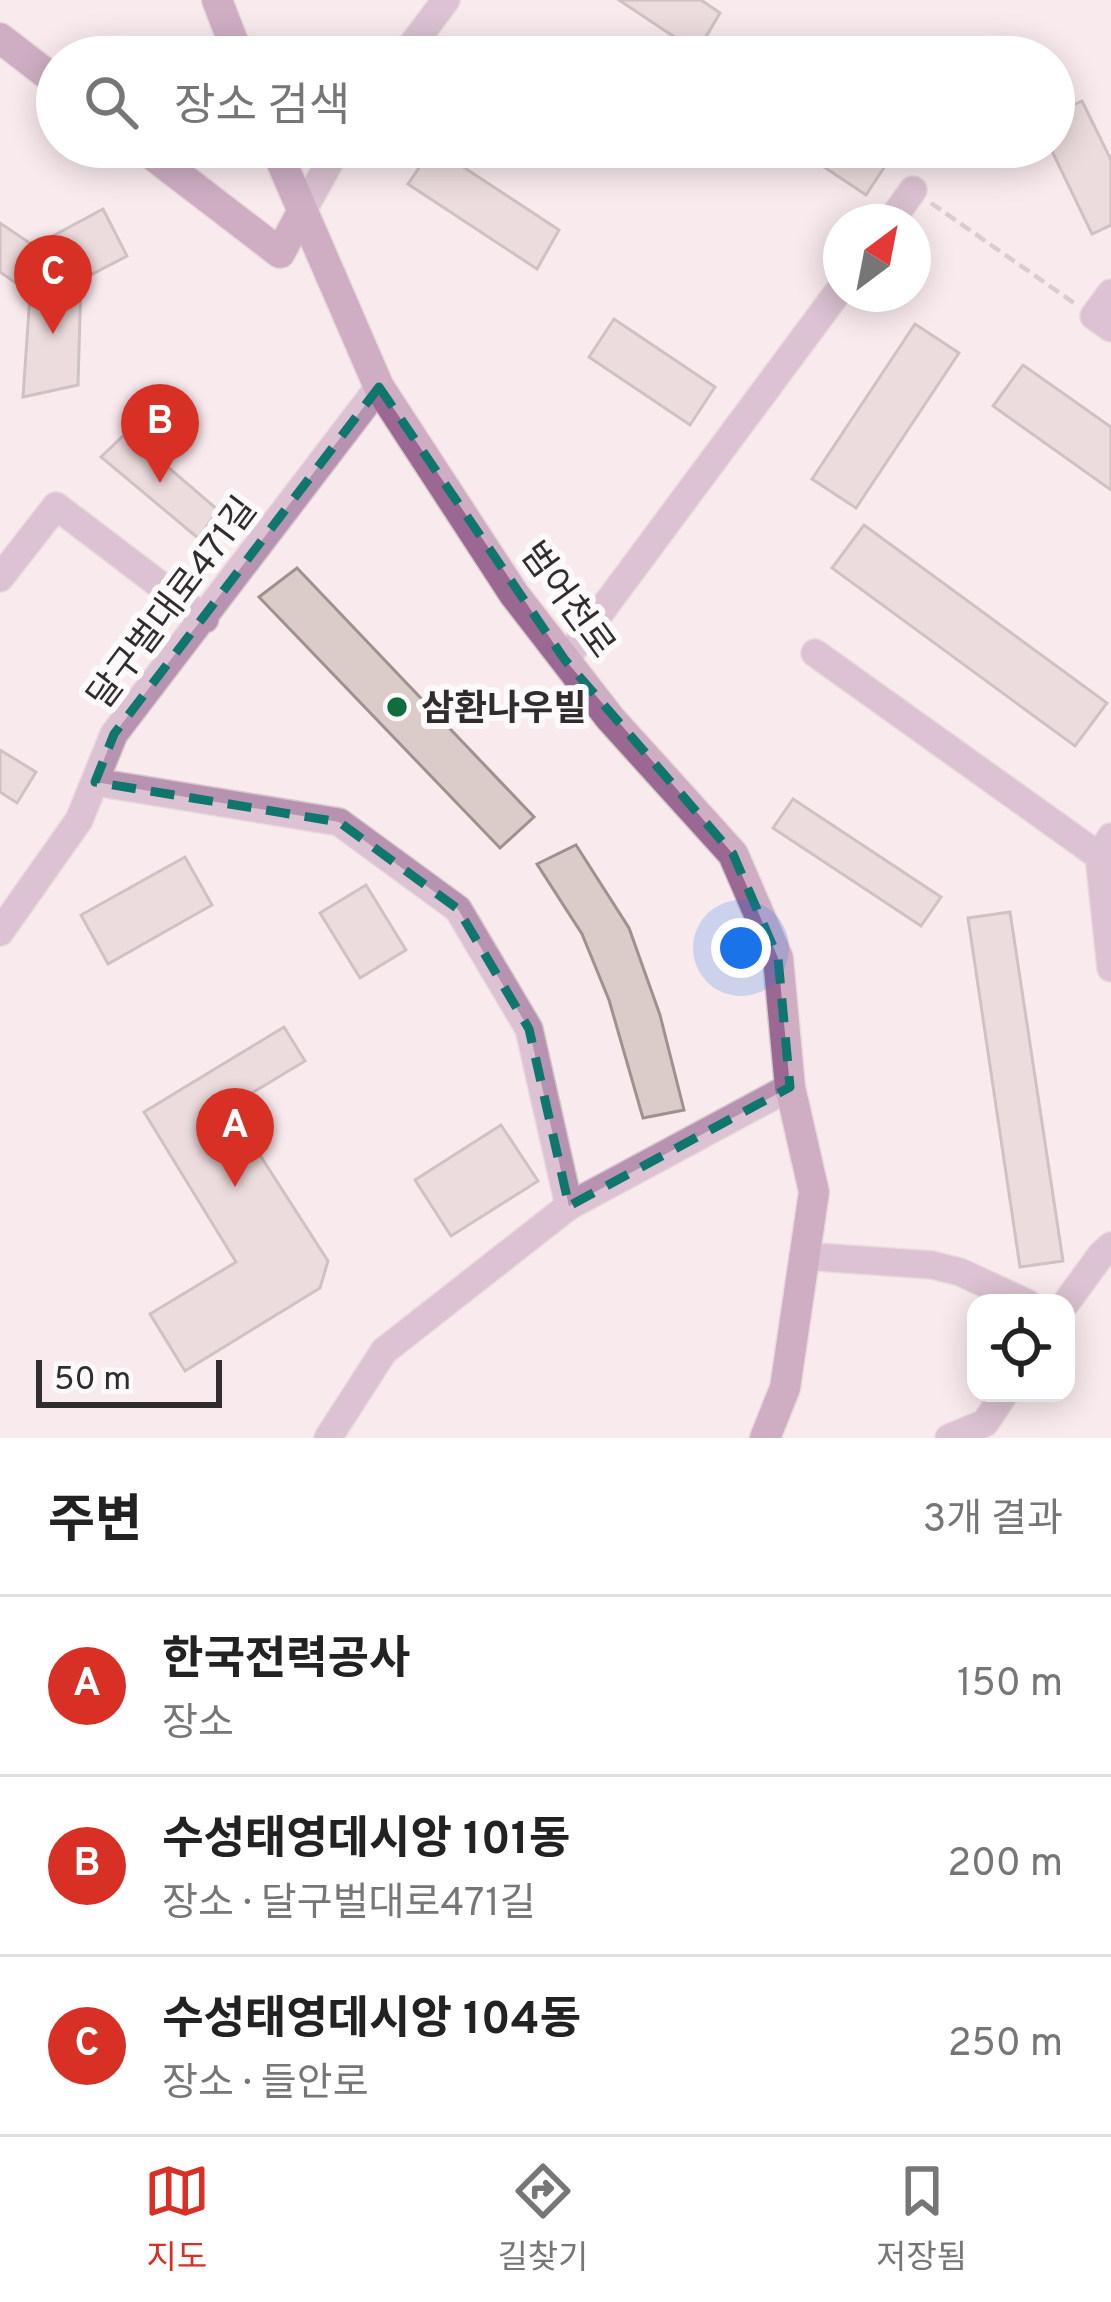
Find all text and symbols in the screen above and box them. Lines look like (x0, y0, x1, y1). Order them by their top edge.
search box (36, 36, 1075, 168)
icon: search (78, 69, 144, 135)
text: 장소 검색 (174, 80, 350, 137)
north arrow (823, 204, 931, 312)
pin: C (14, 235, 92, 334)
pin: B (121, 384, 199, 483)
street label: 달구벌대로471길 (80, 489, 269, 720)
street label: 범어천로 (508, 534, 623, 668)
place label: 삼환나우빌 (421, 688, 587, 734)
marker: 삼환나우빌 (384, 694, 410, 720)
your location (711, 918, 771, 978)
pin: A (196, 1088, 274, 1187)
map controls (967, 1294, 1075, 1402)
button: locate (967, 1294, 1075, 1402)
scale bar (36, 1354, 222, 1407)
text: 50 m (54, 1360, 131, 1402)
text: 주변 (48, 1491, 142, 1556)
text: 3개 결과 (923, 1497, 1063, 1546)
text: 한국전력공사 (162, 1633, 410, 1690)
text: A (73, 1661, 101, 1710)
text: 150 m (957, 1661, 1063, 1710)
text: 장소 (162, 1701, 234, 1750)
text: 수성태영데시앙 101동 (162, 1813, 570, 1870)
text: B (74, 1841, 100, 1890)
text: 200 m (947, 1841, 1063, 1890)
text: 장소 · 달구벌대로471길 (162, 1881, 536, 1930)
text: 수성태영데시앙 104동 (162, 1993, 581, 2050)
text: C (75, 2021, 99, 2070)
text: 250 m (948, 2021, 1063, 2070)
text: 장소 · 들안로 (162, 2061, 369, 2110)
tab: 지도 (144, 2158, 210, 2281)
tab: 길찾기 (497, 2158, 588, 2281)
tab: 저장됨 (876, 2158, 967, 2281)

